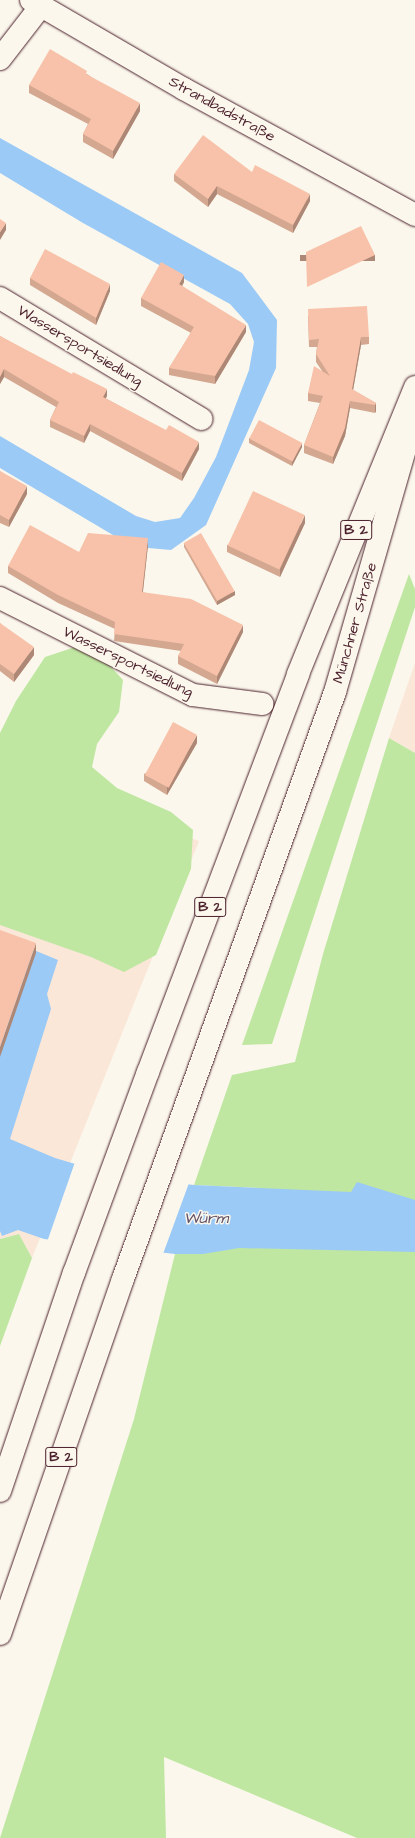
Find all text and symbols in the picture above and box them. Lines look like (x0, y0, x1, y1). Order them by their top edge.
street label: Strandbadstraße (166, 72, 278, 146)
street label: Wassersportsiedlung (14, 302, 146, 390)
road number: B 2 (340, 518, 372, 542)
street label: Münchner Straße (329, 561, 381, 685)
street label: Wassersportsiedlung (60, 623, 196, 701)
road number: B 2 (194, 895, 226, 919)
water label: Würm (184, 1208, 228, 1228)
road number: B 2 (45, 1445, 77, 1469)

